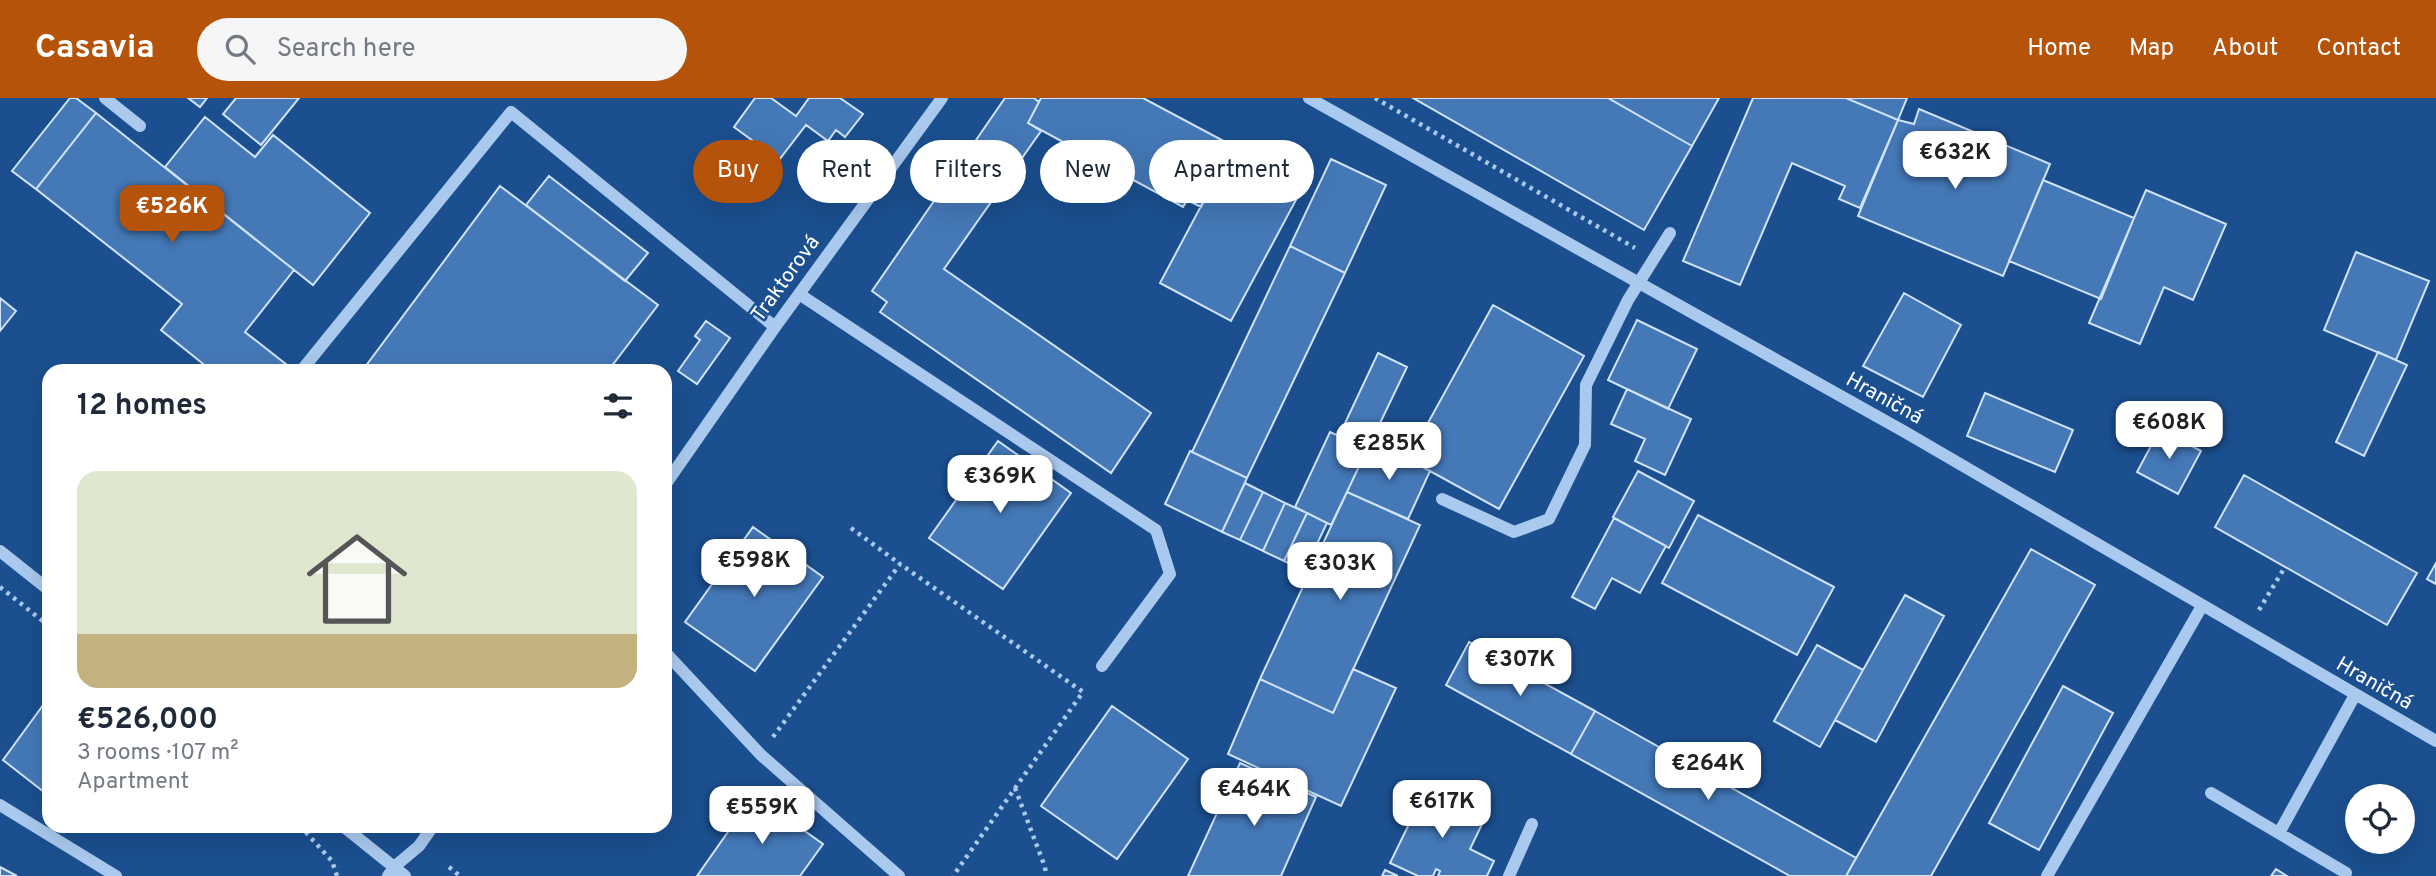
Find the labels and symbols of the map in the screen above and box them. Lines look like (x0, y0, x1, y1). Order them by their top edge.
pin: €632K (1906, 132, 2004, 191)
pin: €526K (123, 186, 221, 245)
street label: Traktorová (746, 230, 826, 328)
street label: Hraničná (1841, 367, 1927, 431)
pin: €608K (2120, 402, 2218, 461)
pin: €285K (1340, 422, 1438, 482)
pin: €369K (951, 456, 1049, 515)
pin: €598K (705, 540, 803, 599)
pin: €303K (1291, 542, 1389, 602)
pin: €307K (1471, 638, 1569, 698)
street label: Hraničná (2331, 651, 2417, 717)
pin: €264K (1659, 742, 1757, 802)
pin: €464K (1205, 768, 1303, 828)
pin: €617K (1393, 780, 1491, 840)
pin: €559K (713, 786, 811, 846)

